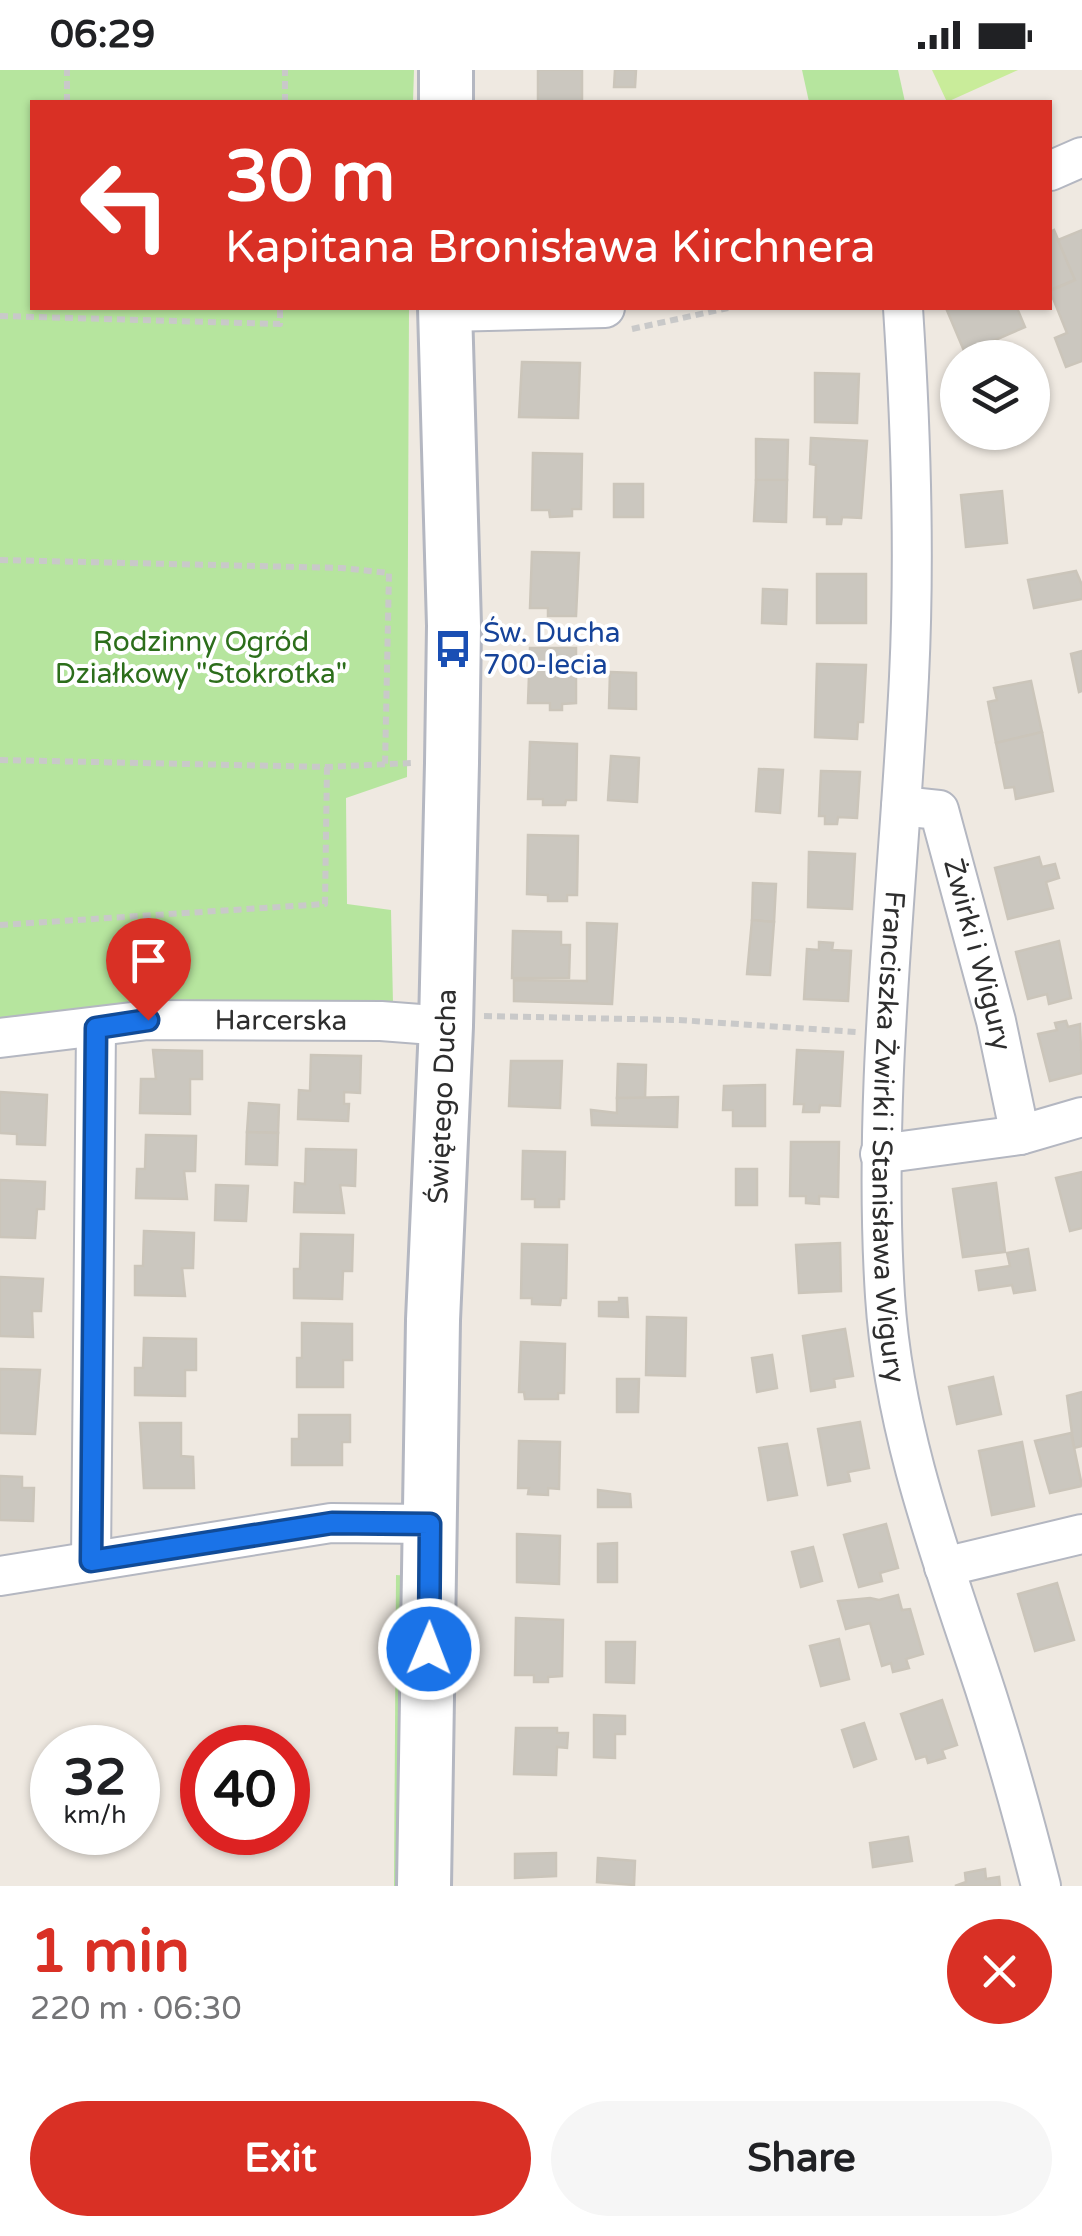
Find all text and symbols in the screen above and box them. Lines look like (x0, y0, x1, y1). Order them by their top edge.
text: 06:29 (50, 12, 155, 58)
text: 30 m (225, 136, 395, 220)
icon: left (60, 140, 190, 270)
text: Kapitana Bronisława Kirchnera (225, 221, 876, 275)
map controls (940, 340, 1050, 450)
button: layers (940, 340, 1050, 450)
place label: Św. Ducha 700-lecia (483, 616, 621, 682)
park label: Rodzinny Ogród Działkowy "Stokrotka" (55, 625, 347, 691)
bus stop icon: Św. Ducha 700-lecia (432, 628, 474, 670)
street label: Żwirki i Wigury (936, 855, 1019, 1054)
street label: Franciszka Żwirki i Stanisława Wigury (865, 890, 912, 1385)
pin (106, 918, 191, 1021)
icon: arrive (121, 933, 176, 988)
street label: Świętego Ducha (421, 988, 464, 1205)
street label: Harcerska (214, 1003, 347, 1038)
position arrow (377, 1597, 481, 1701)
speed limit sign: 40 (180, 1725, 310, 1855)
text: 32 (64, 1748, 126, 1808)
text: km/h (64, 1800, 126, 1830)
text: 1 min (30, 1916, 190, 1988)
button: close (947, 1919, 1052, 2024)
text: 220 m · 06:30 (30, 1990, 242, 2028)
button: Exit (30, 2101, 531, 2216)
button: Share (551, 2101, 1052, 2216)

